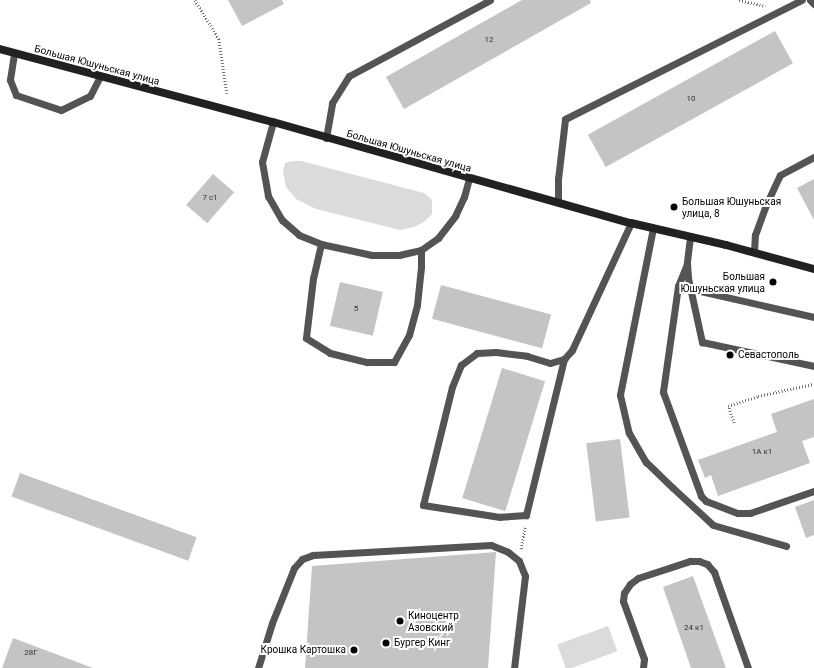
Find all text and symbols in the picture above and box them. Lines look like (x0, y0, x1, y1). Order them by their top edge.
house number: 12 (485, 35, 493, 45)
street label: Большая Юшуньская улица (33, 42, 161, 88)
house number: 10 (687, 94, 695, 104)
street label: Большая Юшуньская улица (345, 127, 473, 175)
house number: 7 с1 (202, 193, 218, 203)
place label: Большая Юшуньская улица, 8 (682, 195, 781, 218)
marker: Большая Юшуньская улица, 8 (669, 202, 679, 212)
place label: Большая Юшуньская улица (681, 270, 765, 294)
marker: Большая Юшуньская улица (768, 277, 778, 287)
house number: 5 (354, 304, 358, 314)
place label: Севастополь (738, 349, 799, 361)
marker: Севастополь (725, 350, 735, 360)
house number: 1А к1 (752, 447, 772, 457)
place label: Киноцентр Азовский (408, 609, 459, 632)
marker: Киноцентр Азовский (395, 616, 405, 626)
house number: 24 к1 (684, 623, 704, 633)
place label: Бургер Кинг (394, 637, 450, 649)
marker: Бургер Кинг (381, 638, 391, 648)
place label: Крошка Картошка (261, 644, 346, 656)
marker: Крошка Картошка (349, 645, 359, 655)
house number: 28Г (24, 648, 38, 658)

